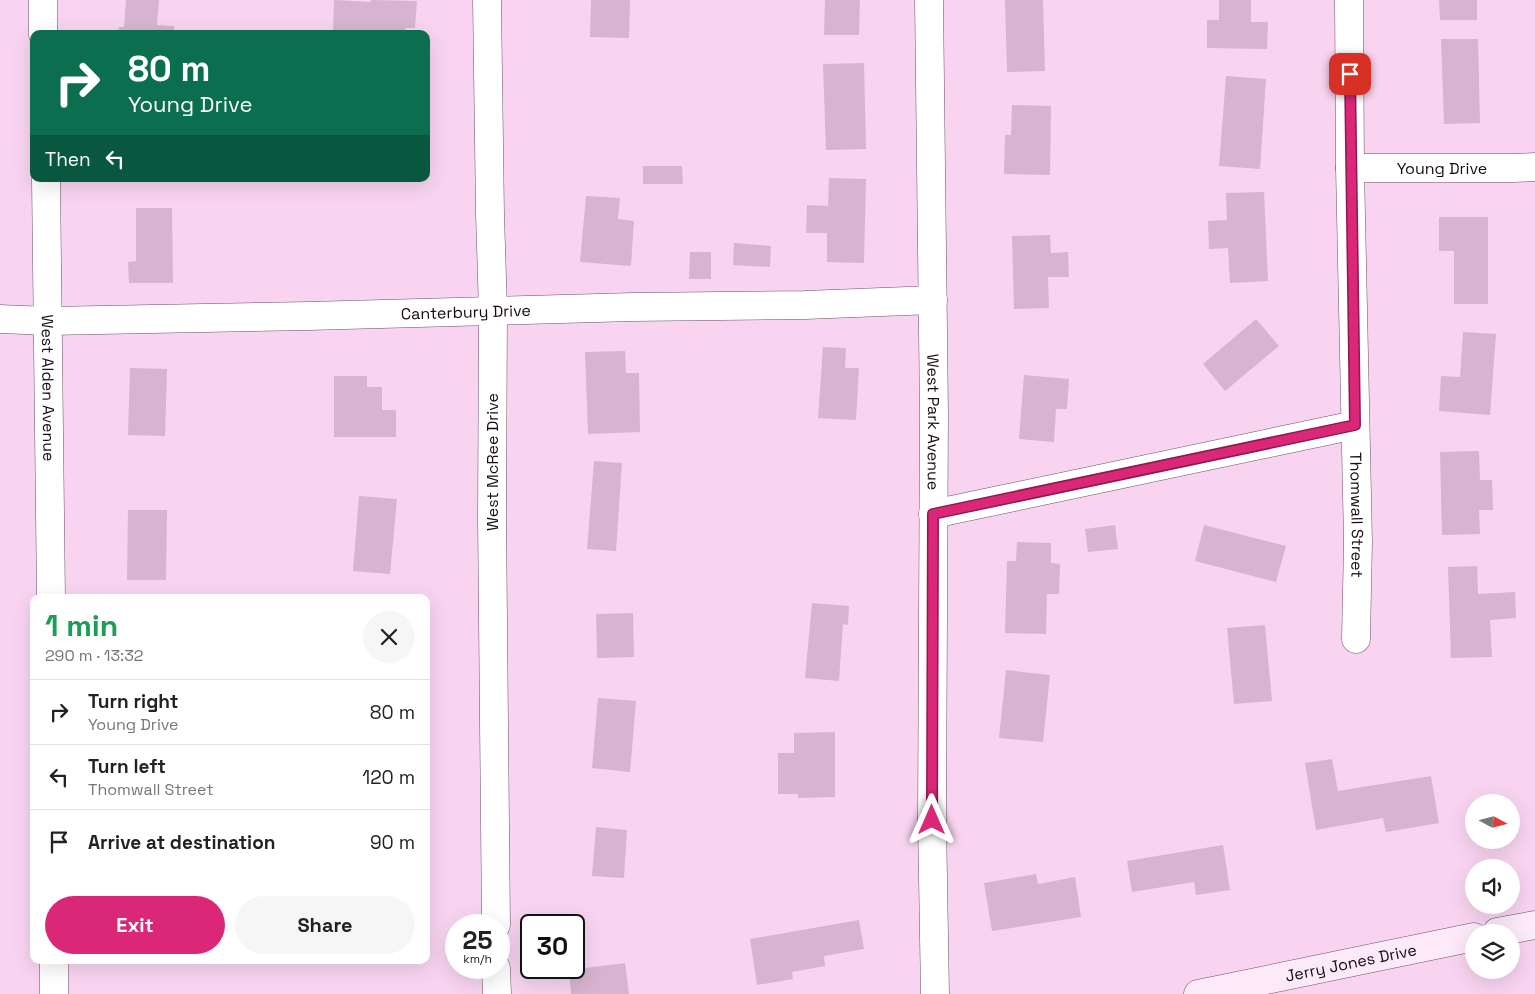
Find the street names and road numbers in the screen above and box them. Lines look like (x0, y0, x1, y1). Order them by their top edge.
street label: Young Drive (1397, 158, 1487, 179)
street label: Canterbury Drive (401, 299, 531, 324)
street label: West Alden Avenue (37, 314, 60, 462)
street label: West Park Avenue (923, 353, 945, 490)
street label: West McRee Drive (482, 393, 503, 531)
street label: Thomwall Street (1346, 452, 1369, 578)
street label: Jerry Jones Drive (1283, 939, 1418, 986)

